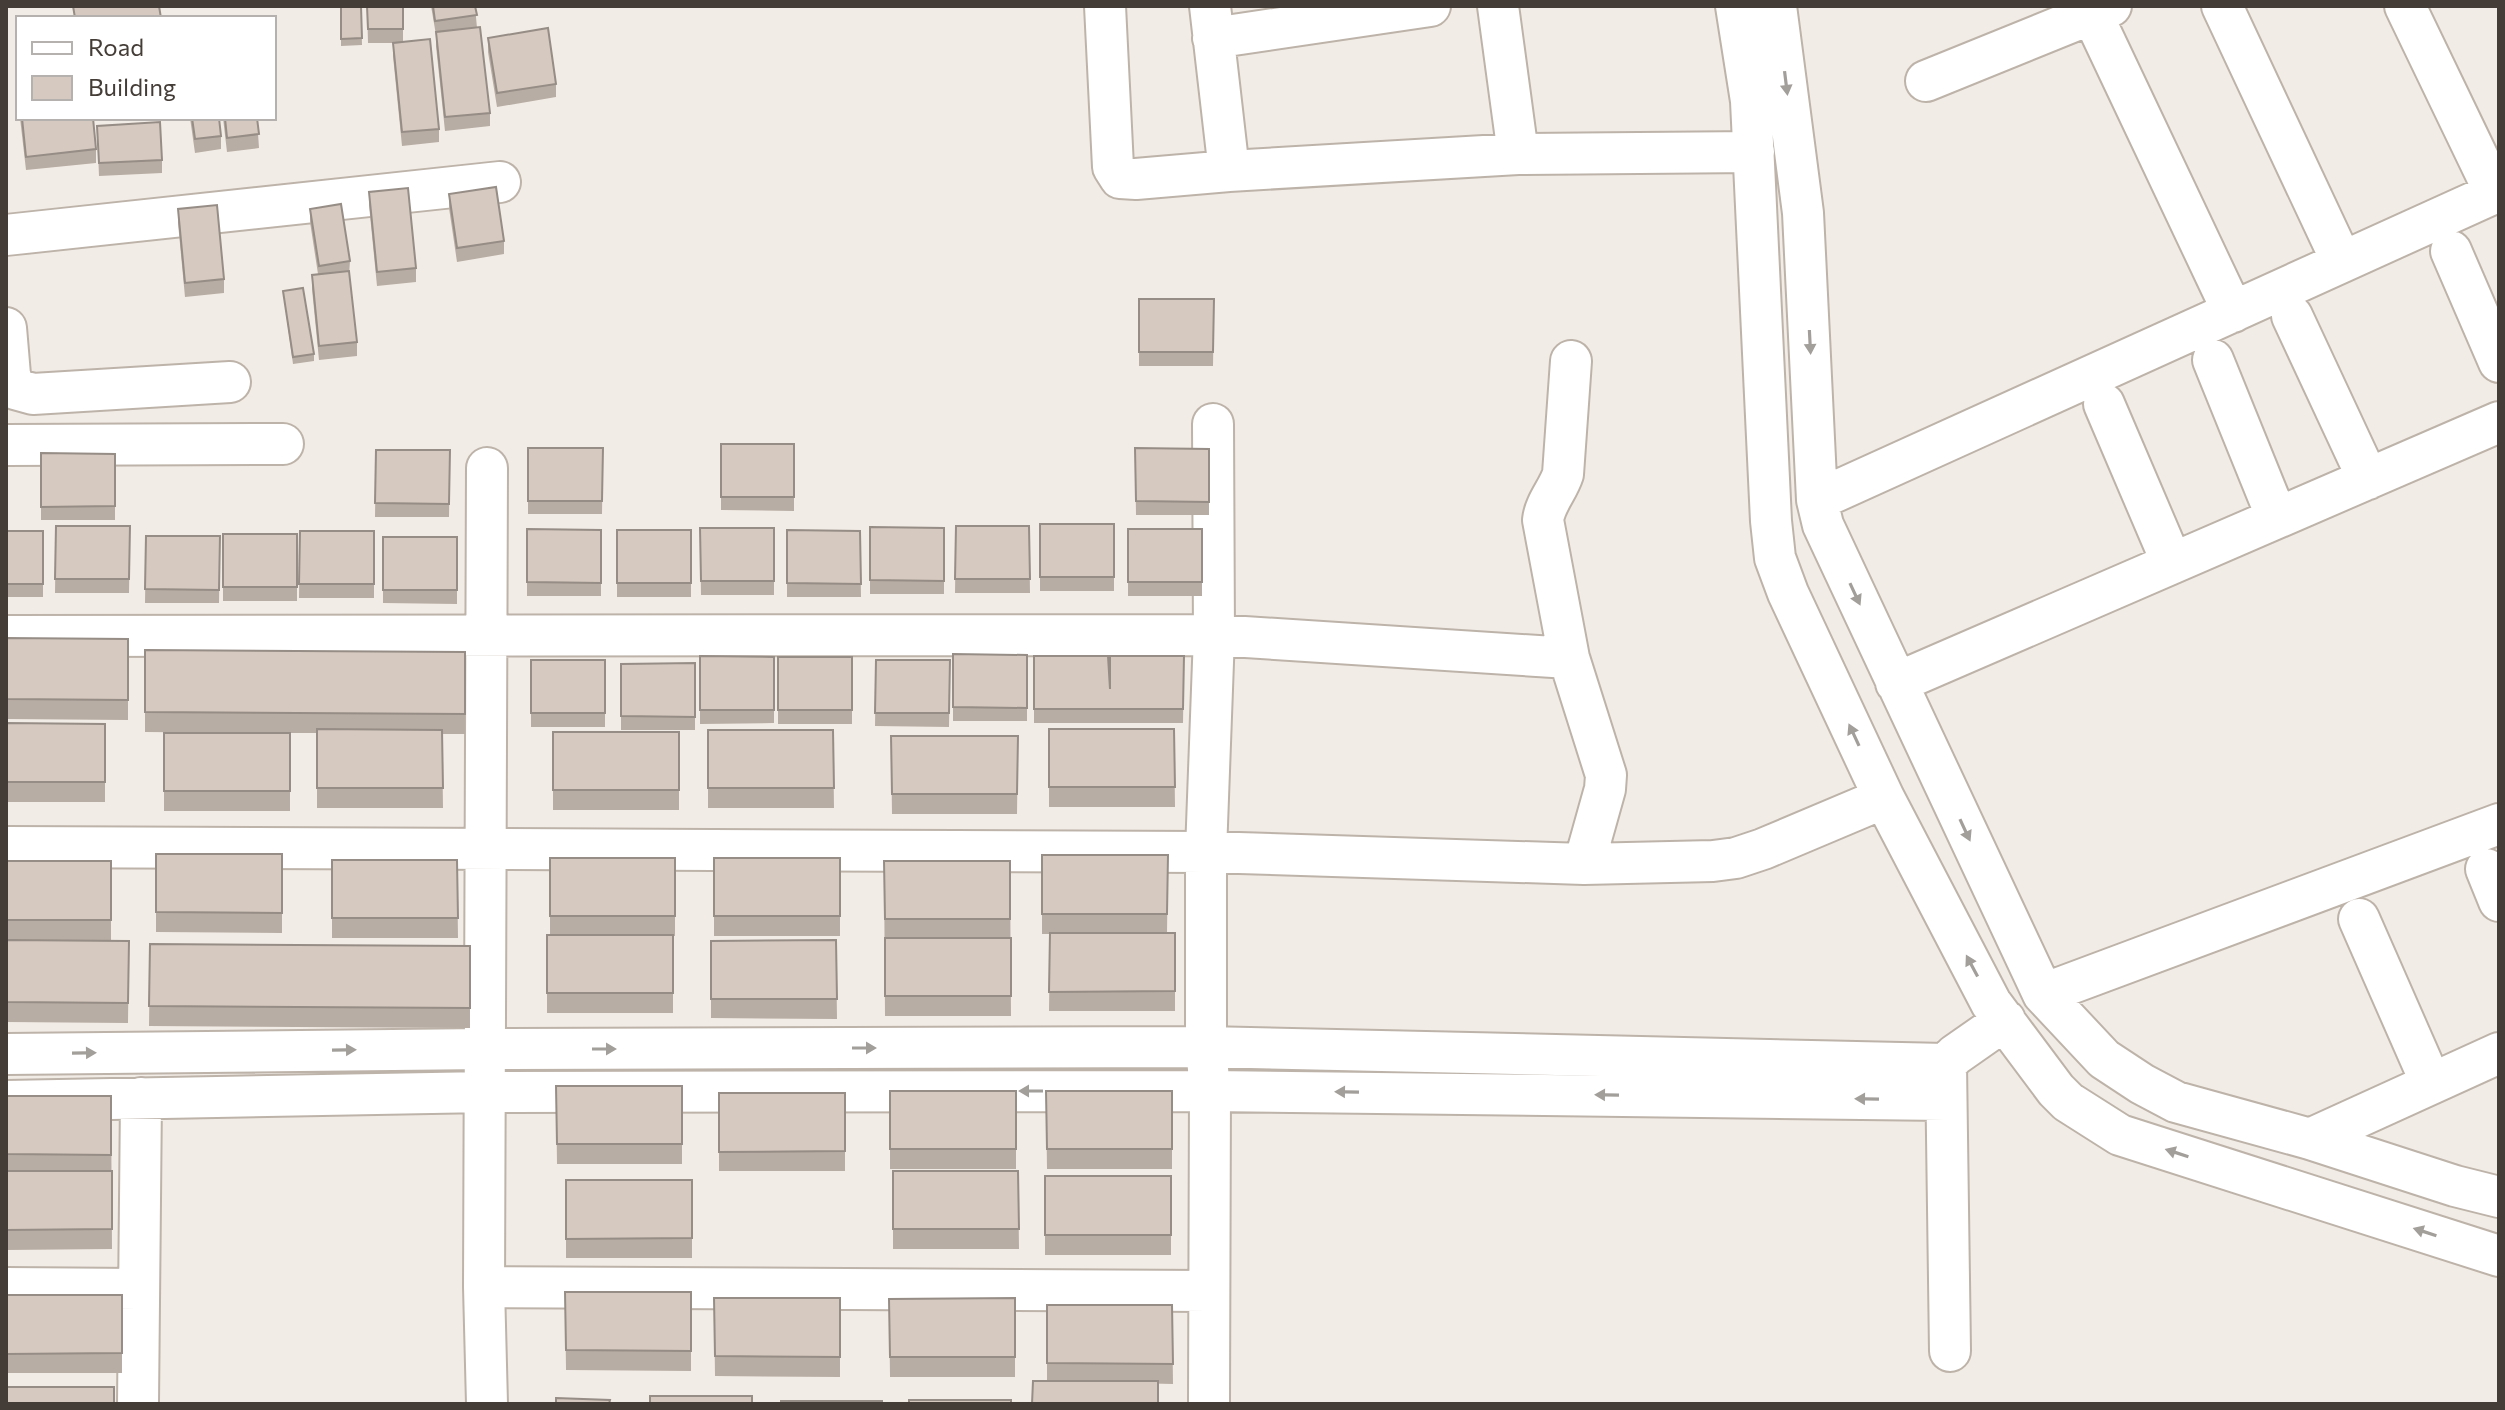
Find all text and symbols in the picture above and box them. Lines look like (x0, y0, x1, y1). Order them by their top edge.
legend (16, 16, 276, 120)
text: Road (88, 32, 144, 61)
one-way arrow (1780, 71, 1793, 96)
text: Building (88, 72, 176, 101)
one-way arrow (1803, 330, 1816, 355)
one-way arrow (1848, 582, 1862, 606)
one-way arrow (1847, 723, 1861, 746)
one-way arrow (1958, 818, 1972, 841)
one-way arrow (1966, 955, 1979, 978)
one-way arrow (852, 1042, 877, 1054)
one-way arrow (592, 1043, 617, 1055)
one-way arrow (332, 1044, 357, 1056)
one-way arrow (72, 1047, 97, 1059)
one-way arrow (1018, 1085, 1043, 1097)
one-way arrow (1334, 1086, 1359, 1098)
one-way arrow (1594, 1089, 1619, 1102)
one-way arrow (1854, 1093, 1879, 1105)
one-way arrow (2165, 1146, 2189, 1159)
one-way arrow (2412, 1225, 2436, 1238)

